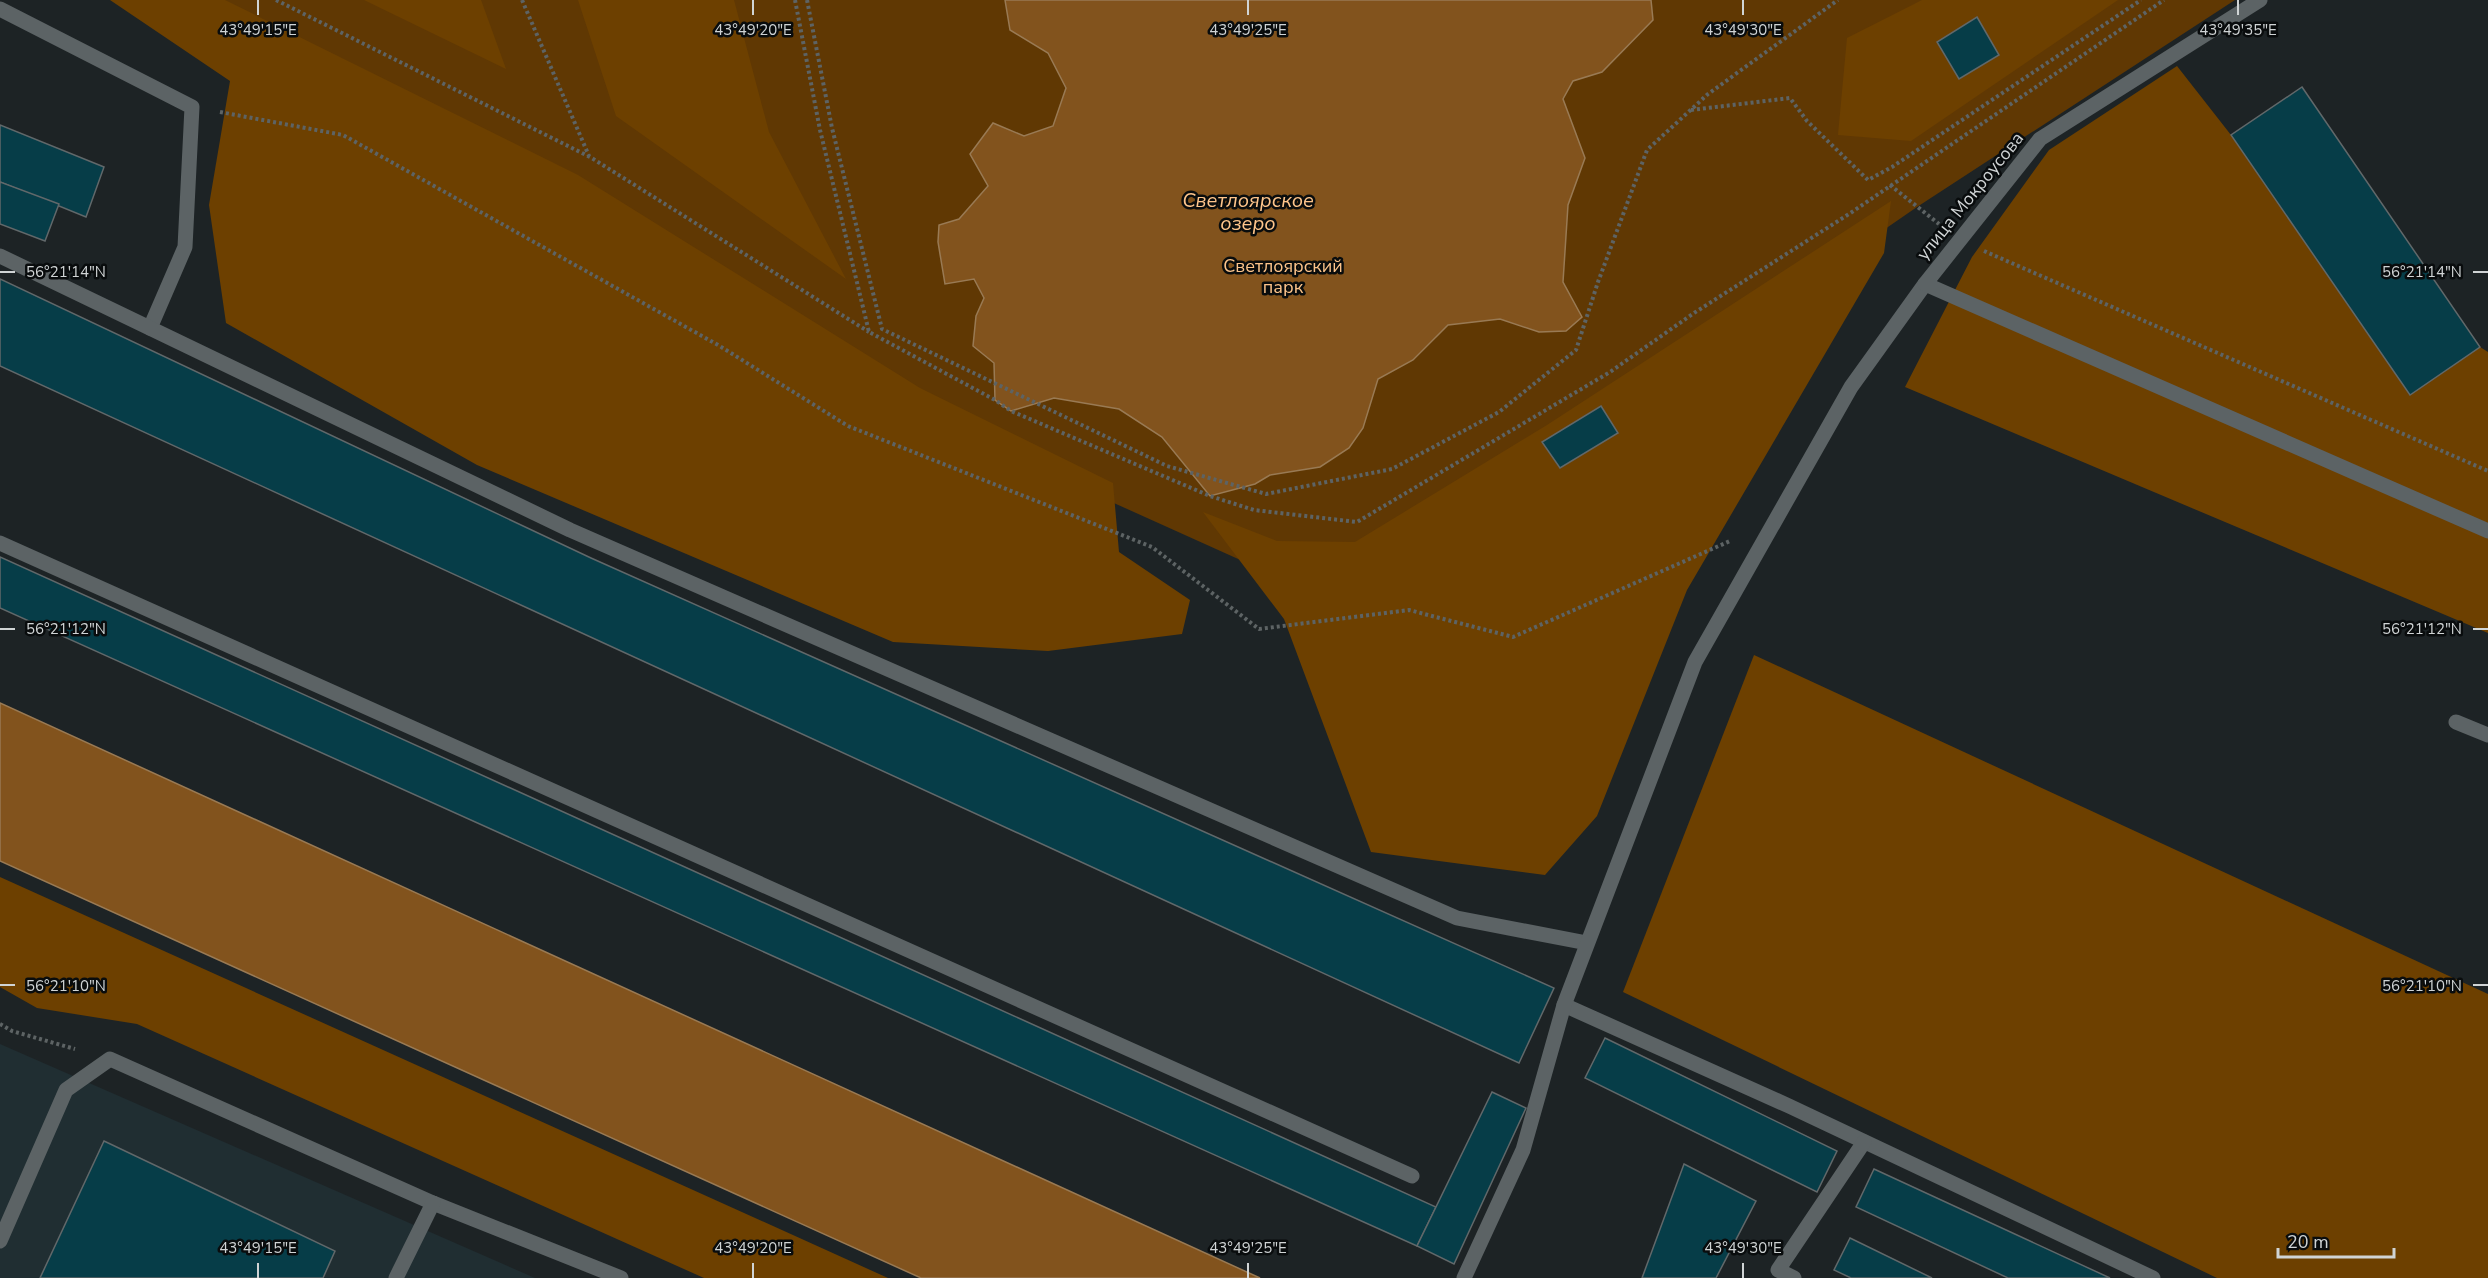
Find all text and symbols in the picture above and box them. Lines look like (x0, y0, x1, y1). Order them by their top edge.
text: 43°49'15"E (219, 20, 297, 40)
text: 43°49'20"E (714, 20, 792, 40)
text: 43°49'25"E (1209, 20, 1287, 40)
text: 43°49'30"E (1704, 20, 1782, 40)
text: 43°49'35"E (2199, 20, 2277, 40)
street label: улица Мокроусова (1911, 127, 2029, 265)
water label: Светлоярское озеро (1182, 187, 1314, 237)
park label: Светлоярский парк (1223, 254, 1343, 299)
text: 56°21'14"N (26, 262, 106, 282)
text: 56°21'14"N (2382, 262, 2462, 282)
text: 56°21'12"N (26, 619, 106, 639)
text: 56°21'12"N (2382, 619, 2462, 639)
text: 56°21'10"N (26, 976, 106, 996)
text: 56°21'10"N (2382, 976, 2462, 996)
scale bar (2278, 1221, 2394, 1259)
text: 20 m (2287, 1230, 2329, 1254)
text: 43°49'15"E (219, 1238, 297, 1258)
text: 43°49'20"E (714, 1238, 792, 1258)
text: 43°49'25"E (1209, 1238, 1287, 1258)
text: 43°49'30"E (1704, 1238, 1782, 1258)

